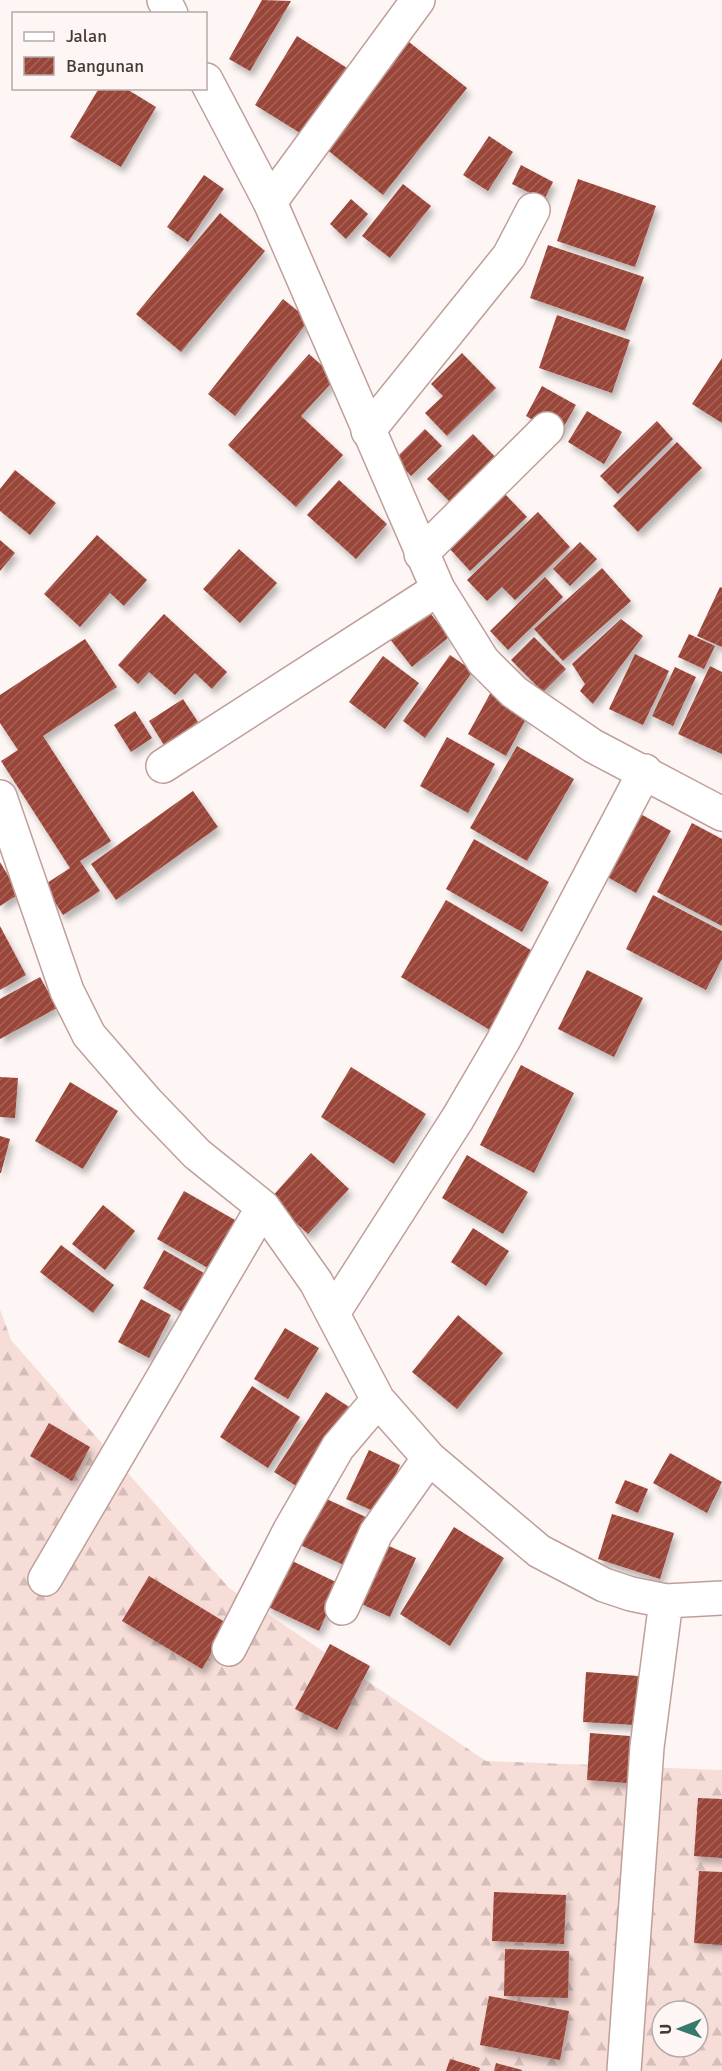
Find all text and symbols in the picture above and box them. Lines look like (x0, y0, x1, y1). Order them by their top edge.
legend (12, 12, 207, 90)
text: Jalan (66, 25, 107, 47)
text: Bangunan (66, 55, 144, 77)
north arrow (650, 1999, 710, 2059)
text: U (656, 2024, 676, 2035)

